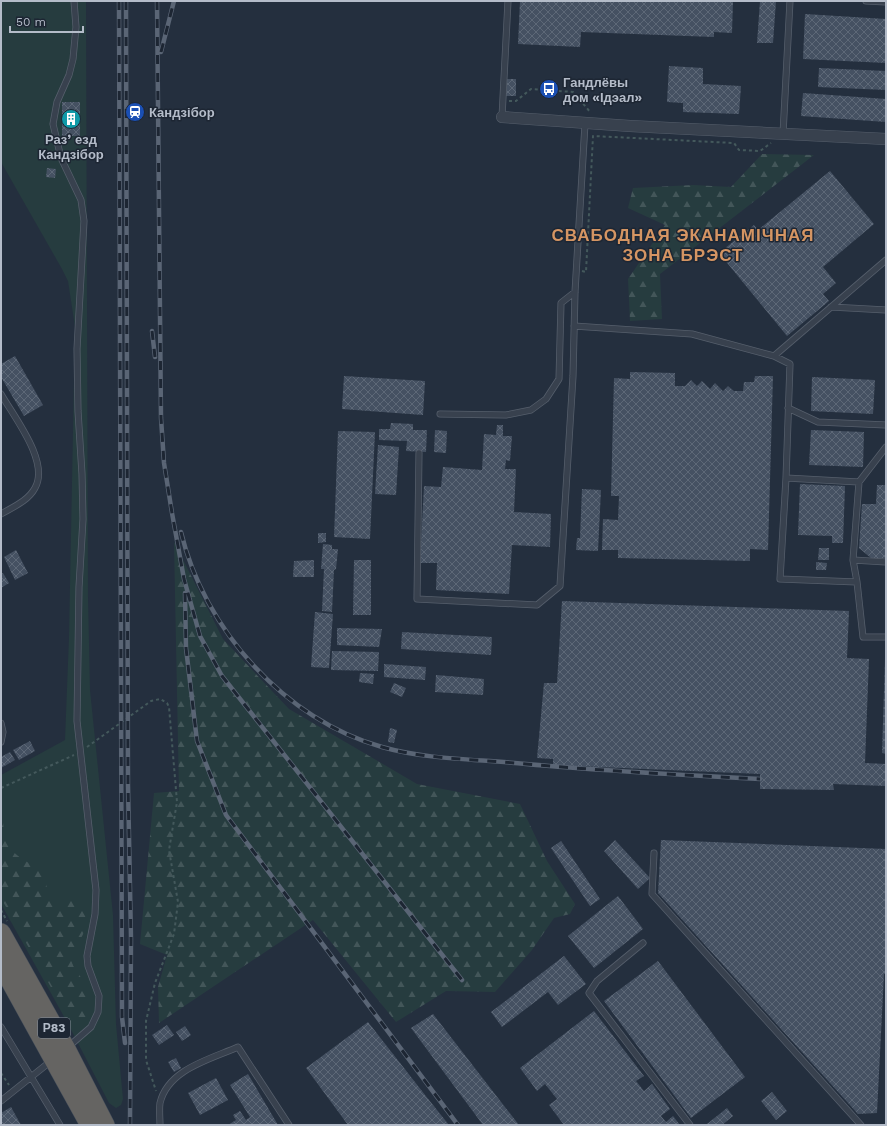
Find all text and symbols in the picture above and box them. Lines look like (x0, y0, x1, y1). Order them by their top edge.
scale bar (10, 8, 83, 34)
text: 50 m (16, 15, 46, 29)
place label: Гандлёвы дом «Ідэал» (563, 75, 642, 105)
bus stop icon: Гандлёвы дом «Ідэал» (538, 78, 560, 100)
station icon: Кандзібор (124, 101, 146, 123)
place label: Кандзібор (149, 105, 215, 120)
building icon: Разʼезд Кандзібор (60, 108, 82, 130)
place label: Разʼезд Кандзібор (38, 132, 104, 162)
district label: СВАБОДНАЯ ЭКАНАМІЧНАЯ ЗОНА БРЭСТ (552, 225, 814, 265)
road number: Р83 (38, 1018, 70, 1038)

